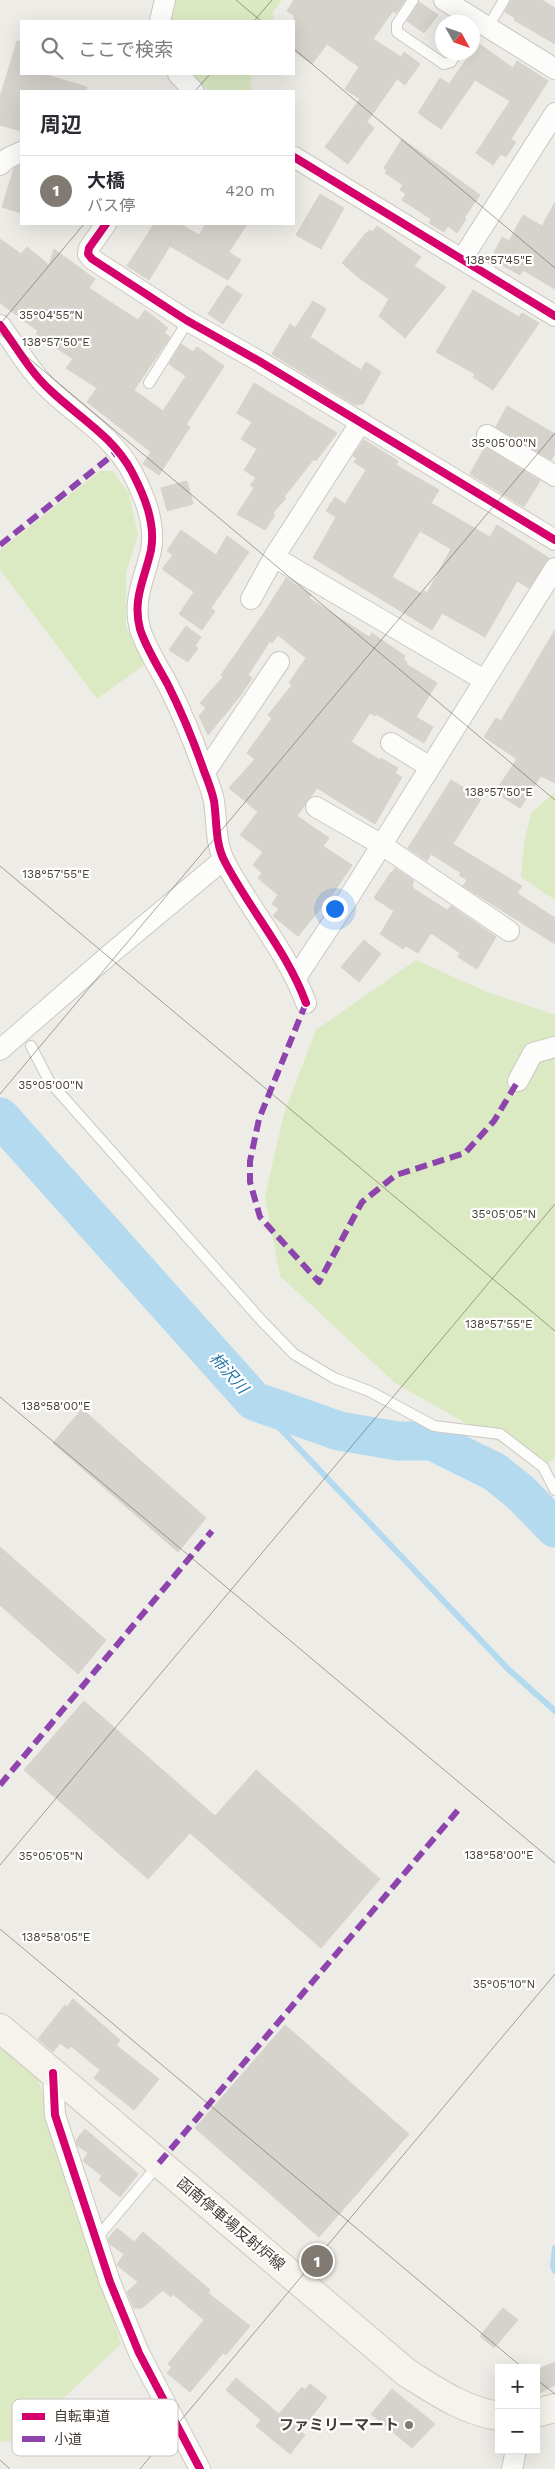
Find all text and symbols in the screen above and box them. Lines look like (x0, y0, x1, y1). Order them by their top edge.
north arrow (435, 15, 480, 60)
search box (20, 20, 295, 75)
icon: search (38, 34, 66, 62)
text: ここで検索 (78, 38, 173, 61)
text: 周辺 (40, 112, 82, 137)
text: 大橋 (87, 169, 125, 192)
text: 1 (53, 181, 59, 200)
text: 420 m (225, 181, 275, 200)
text: バス停 (87, 196, 135, 215)
text: 138°57'45"E (466, 253, 533, 267)
text: 35°04'55"N (19, 308, 83, 322)
text: 138°57'50"E (22, 335, 90, 349)
text: 35°05'00"N (471, 436, 537, 450)
text: 138°57'50"E (465, 785, 533, 799)
text: 138°57'55"E (22, 867, 90, 881)
your location (322, 896, 348, 922)
text: 35°05'00"N (18, 1078, 84, 1092)
text: 35°05'05"N (472, 1207, 536, 1221)
text: 138°57'55"E (465, 1317, 533, 1331)
water label: 柿沢川 (206, 1349, 253, 1399)
text: 138°58'00"E (21, 1399, 91, 1413)
text: 138°58'00"E (464, 1848, 534, 1862)
text: 35°05'05"N (19, 1849, 83, 1863)
text: 138°58'05"E (22, 1930, 91, 1944)
text: 35°05'10"N (473, 1977, 535, 1991)
street label: 函南停車場反射炉線 (174, 2174, 288, 2274)
pin: 1 (301, 2242, 333, 2280)
map controls (495, 2364, 540, 2454)
button: + (495, 2364, 540, 2409)
legend (12, 2399, 178, 2456)
text: 自転車道 (54, 2408, 110, 2424)
button: − (495, 2409, 540, 2454)
place label: ファミリーマート (279, 2416, 399, 2434)
marker: ファミリーマート (403, 2419, 415, 2431)
text: 小道 (54, 2431, 82, 2447)

